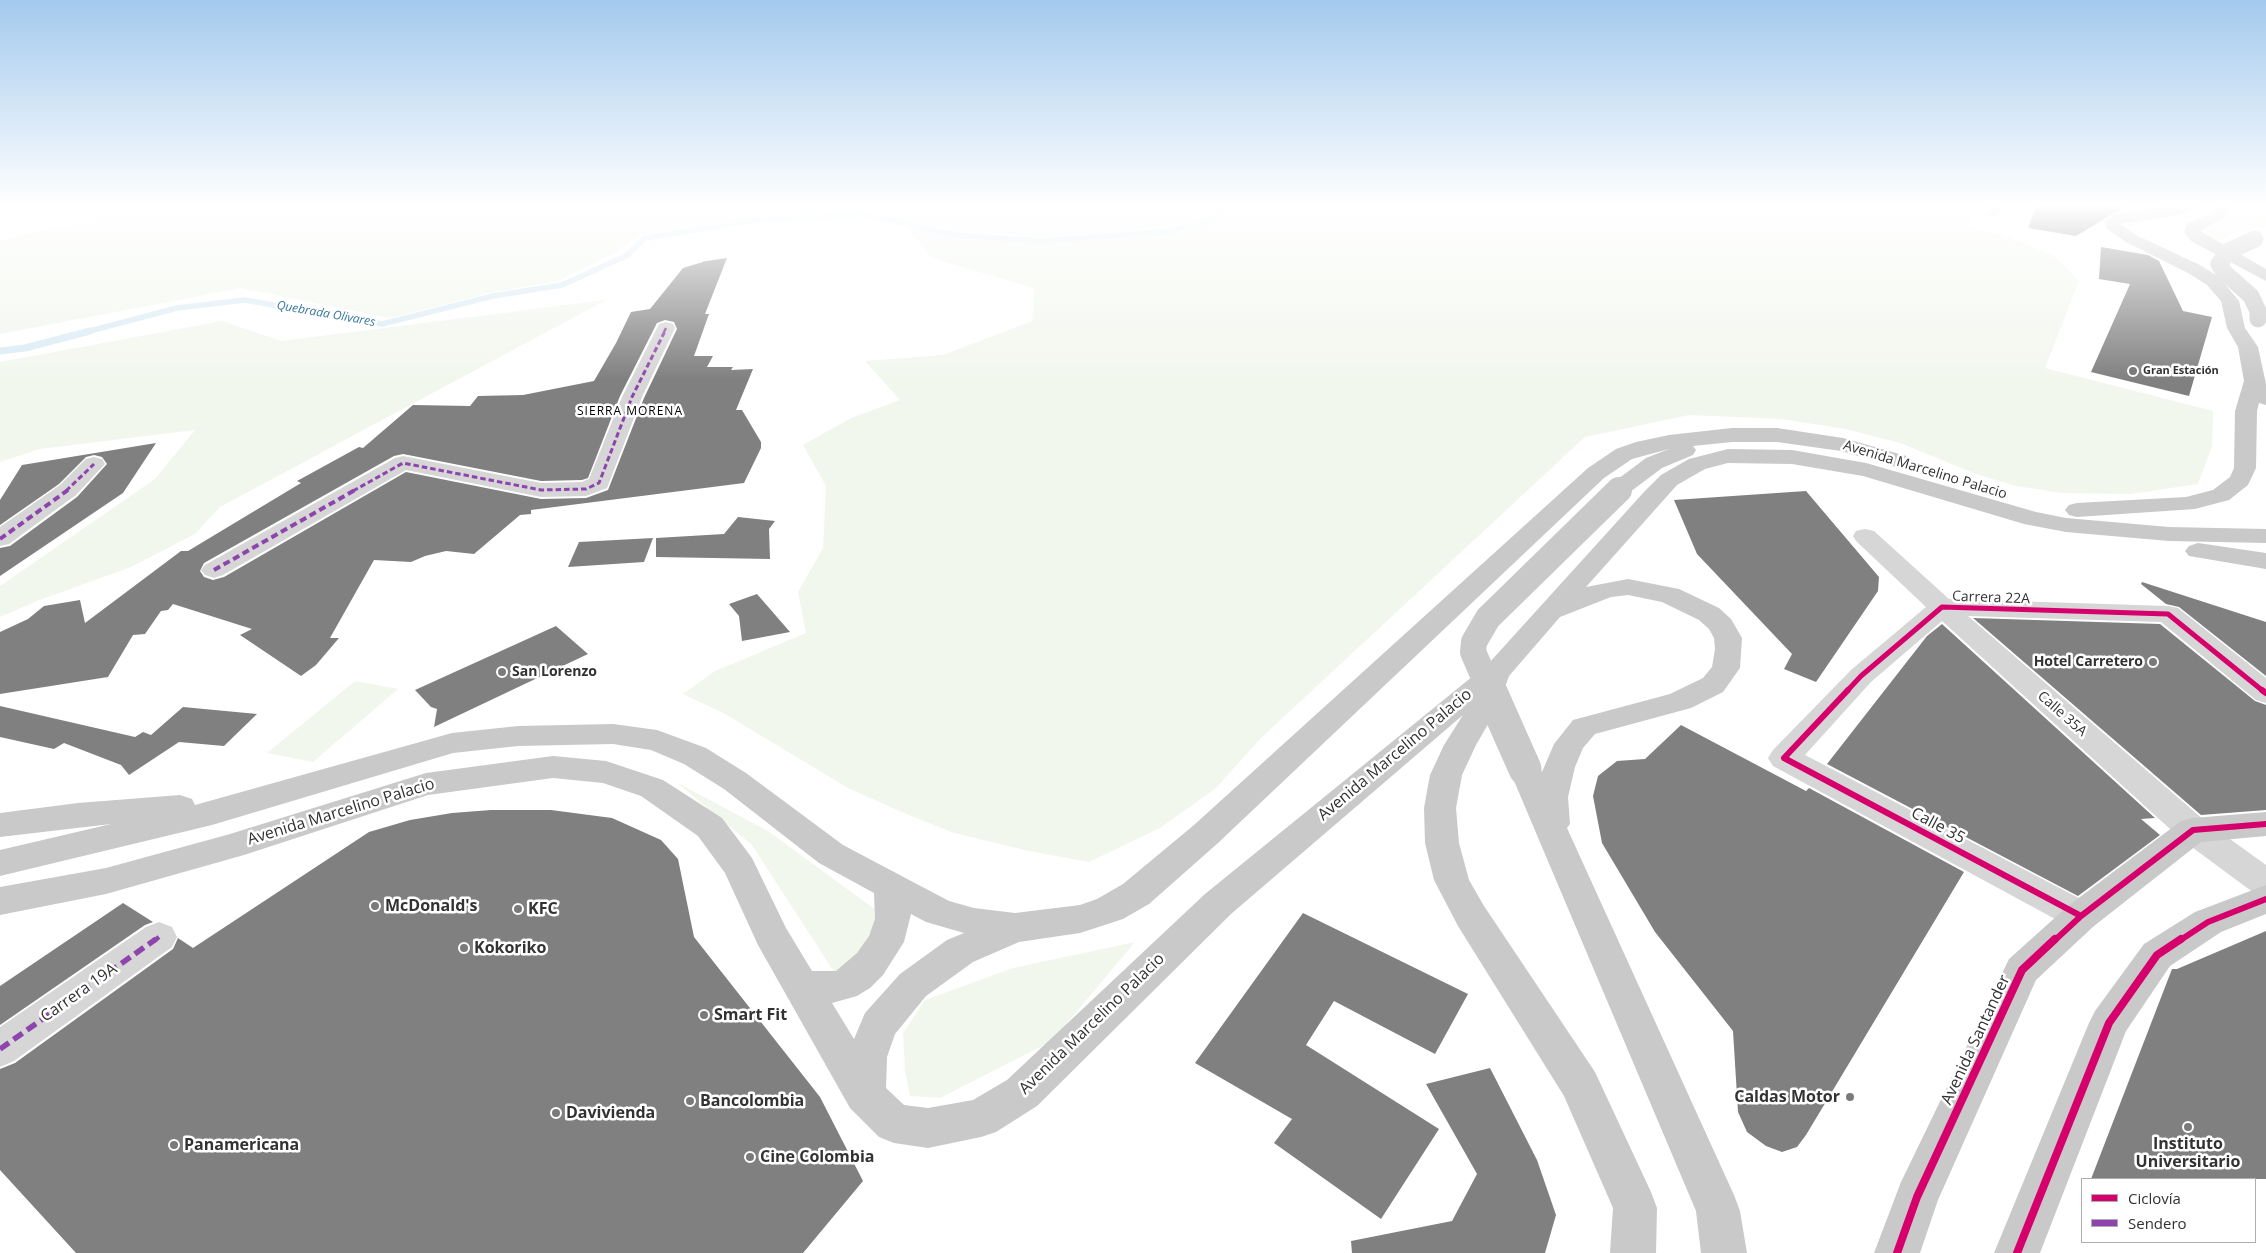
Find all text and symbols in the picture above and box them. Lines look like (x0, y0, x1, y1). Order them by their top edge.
water label: Quebrada Olivares (276, 298, 376, 330)
place label: Gran Estación (2143, 364, 2219, 378)
marker: Gran Estación (2127, 365, 2139, 377)
district label: SIERRA MORENA (575, 405, 685, 419)
street label: Avenida Marcelino Palacio (1841, 437, 2009, 503)
street label: Carrera 22A (1952, 588, 2030, 608)
place label: Hotel Carretero (2034, 654, 2143, 670)
marker: Hotel Carretero (2147, 656, 2159, 668)
place label: San Lorenzo (512, 664, 597, 680)
marker: San Lorenzo (496, 666, 508, 678)
street label: Avenida Marcelino Palacio (1314, 685, 1476, 825)
street label: Calle 35A (2034, 688, 2090, 740)
street label: Avenida Marcelino Palacio (245, 774, 437, 850)
street label: Calle 35 (1908, 804, 1968, 848)
place label: McDonald's (385, 896, 477, 916)
place label: KFC (528, 899, 558, 919)
marker: McDonald's (369, 900, 381, 912)
marker: KFC (512, 903, 524, 915)
place label: Kokoriko (474, 938, 546, 958)
marker: Kokoriko (458, 942, 470, 954)
street label: Avenida Marcelino Palacio (1015, 949, 1169, 1099)
street label: Carrera 19A (37, 960, 121, 1026)
street label: Avenida Santander (1938, 972, 2014, 1108)
place label: Smart Fit (714, 1005, 787, 1025)
marker: Smart Fit (698, 1009, 710, 1021)
place label: Caldas Motor (1734, 1087, 1840, 1107)
place label: Bancolombia (700, 1091, 804, 1111)
marker: Caldas Motor (1844, 1091, 1856, 1103)
marker: Bancolombia (684, 1095, 696, 1107)
place label: Davivienda (566, 1103, 655, 1123)
marker: Davivienda (550, 1107, 562, 1119)
marker: Instituto Universitario (2182, 1121, 2194, 1133)
place label: Instituto Universitario (2136, 1134, 2240, 1172)
place label: Panamericana (184, 1135, 299, 1155)
marker: Panamericana (168, 1139, 180, 1151)
place label: Cine Colombia (760, 1147, 874, 1167)
marker: Cine Colombia (744, 1151, 756, 1163)
legend (2081, 1178, 2256, 1243)
text: Ciclovía (2128, 1188, 2181, 1208)
text: Sendero (2128, 1213, 2187, 1233)

